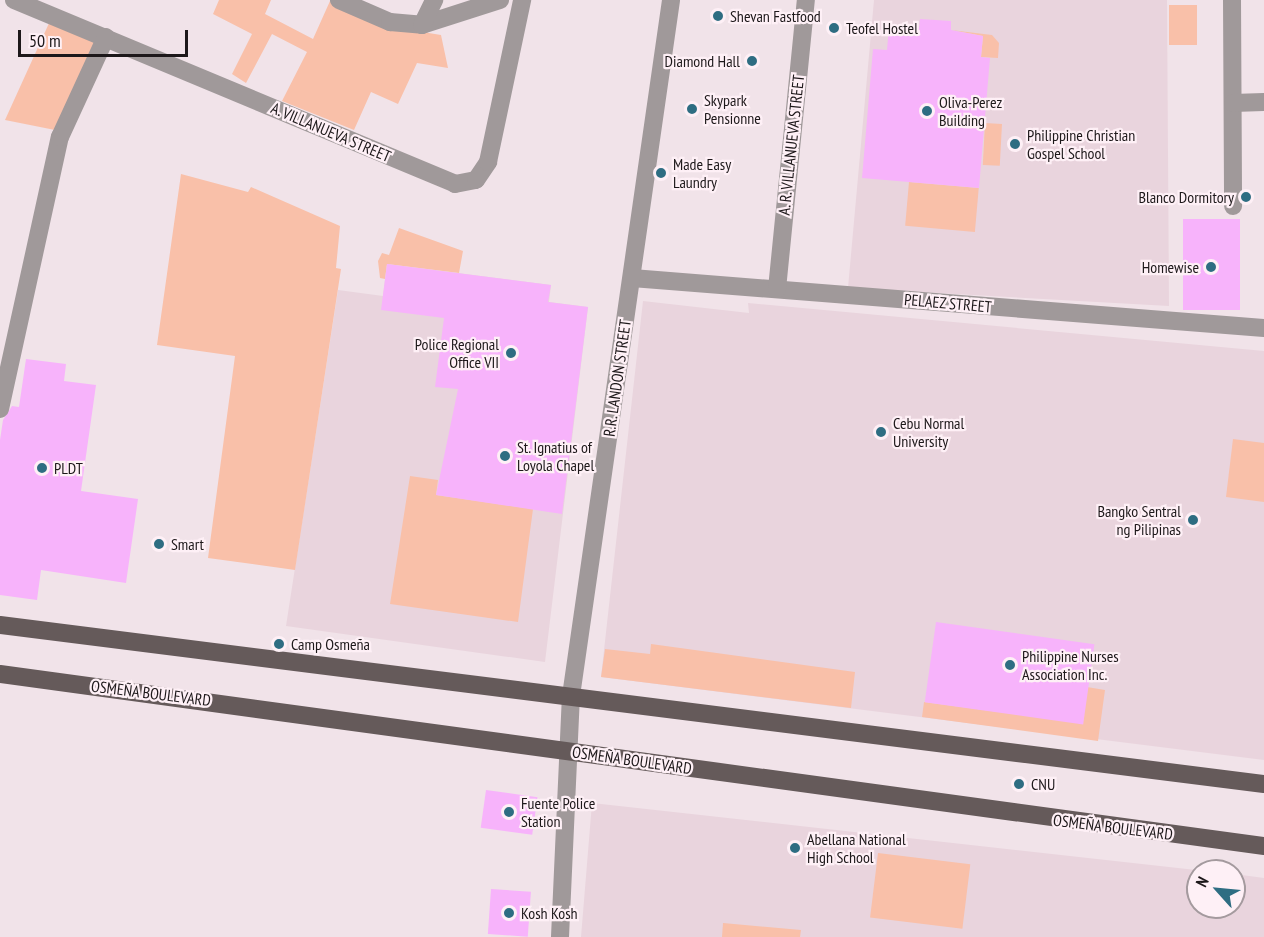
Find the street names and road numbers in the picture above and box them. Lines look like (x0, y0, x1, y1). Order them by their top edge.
street label: A. R. VILLANUEVA STREET (774, 72, 808, 218)
street label: A. VILLANUEVA STREET (267, 98, 395, 166)
street label: PELAEZ STREET (903, 290, 993, 316)
street label: R.R. LANDON STREET (599, 318, 635, 438)
street label: OSMEÑA BOULEVARD (90, 676, 212, 710)
street label: OSMEÑA BOULEVARD (571, 742, 693, 778)
street label: OSMEÑA BOULEVARD (1052, 810, 1174, 844)

